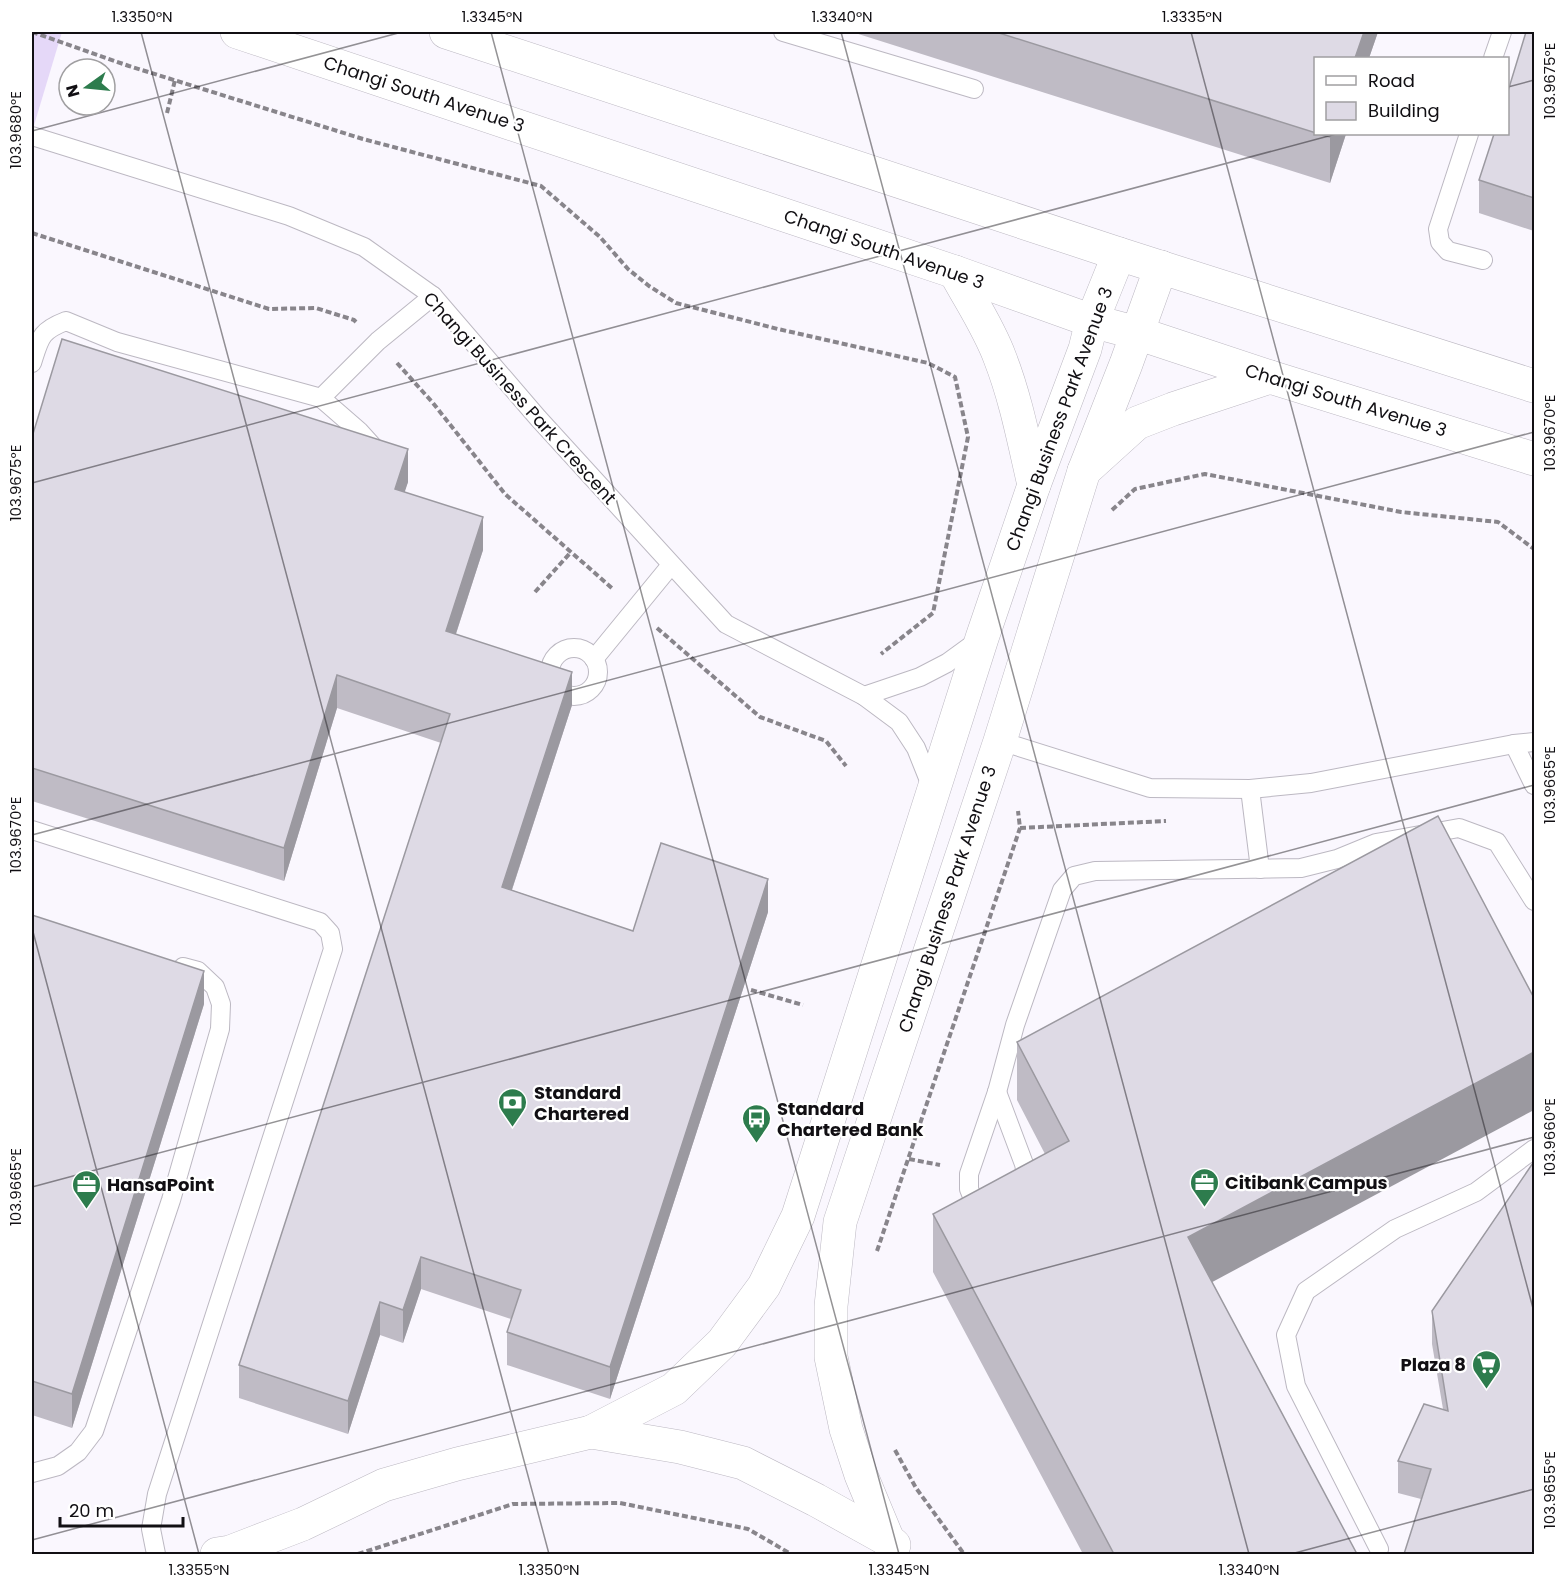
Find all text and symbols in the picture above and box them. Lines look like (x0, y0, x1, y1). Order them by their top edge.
text: 1.3350°N (111, 6, 173, 27)
text: 1.3345°N (461, 6, 523, 27)
text: 1.3340°N (811, 6, 873, 27)
text: 1.3335°N (1162, 6, 1222, 27)
text: 103.9675°E (1539, 43, 1560, 119)
street label: Changi South Avenue 3 (320, 50, 528, 138)
north arrow (57, 57, 117, 117)
legend (1314, 57, 1509, 135)
text: Road (1368, 68, 1415, 93)
text: N (60, 82, 86, 100)
text: 103.9680°E (5, 91, 26, 169)
text: Building (1368, 98, 1440, 123)
street label: Changi South Avenue 3 (781, 203, 987, 295)
street label: Changi Business Park Avenue 3 (999, 283, 1119, 555)
street label: Changi Business Park Crescent (418, 286, 622, 510)
street label: Changi South Avenue 3 (1242, 357, 1450, 443)
text: 103.9670°E (1539, 395, 1560, 471)
text: 103.9675°E (5, 445, 26, 521)
text: 103.9665°E (1539, 746, 1560, 824)
street label: Changi Business Park Avenue 3 (892, 762, 1002, 1036)
text: 103.9670°E (5, 797, 26, 873)
place label: Standard Chartered (534, 1080, 629, 1126)
bank icon: Standard Chartered (497, 1086, 529, 1128)
place label: Standard Chartered Bank (777, 1096, 924, 1142)
text: 103.9660°E (1539, 1098, 1560, 1176)
bus stop icon: Standard Chartered Bank (740, 1102, 772, 1144)
text: 103.9665°E (5, 1148, 26, 1226)
office icon: Citibank Campus (1188, 1166, 1220, 1208)
office icon: HansaPoint (70, 1168, 102, 1210)
place label: Citibank Campus (1225, 1170, 1388, 1195)
place label: HansaPoint (107, 1172, 214, 1197)
supermarket icon: Plaza 8 (1471, 1348, 1503, 1390)
place label: Plaza 8 (1401, 1352, 1466, 1377)
text: 103.9655°E (1539, 1451, 1560, 1529)
scale bar (60, 1490, 183, 1528)
text: 20 m (69, 1498, 114, 1523)
text: 1.3355°N (168, 1559, 230, 1580)
text: 1.3350°N (518, 1559, 580, 1580)
text: 1.3345°N (868, 1559, 930, 1580)
text: 1.3340°N (1218, 1559, 1280, 1580)

